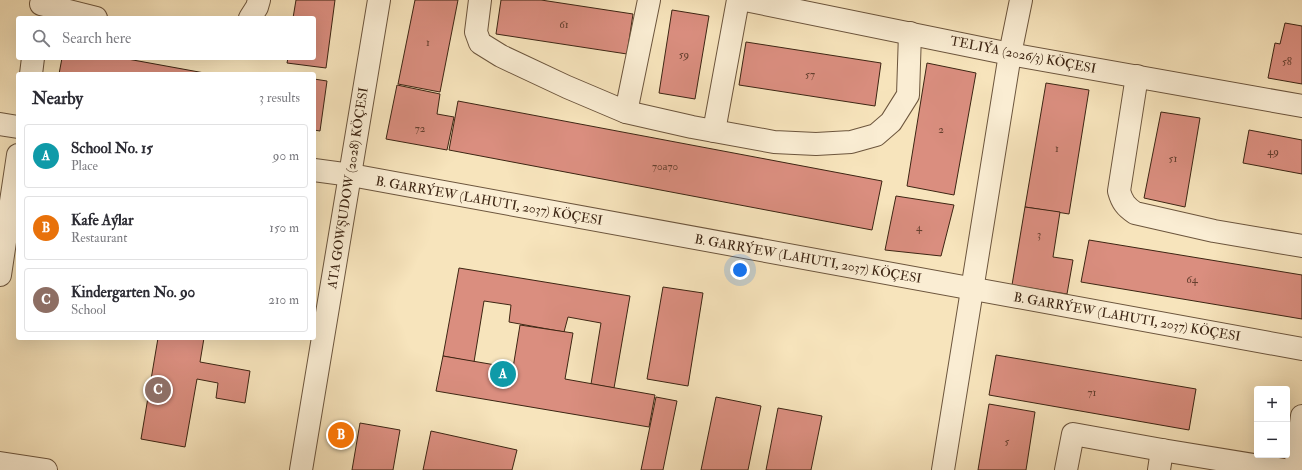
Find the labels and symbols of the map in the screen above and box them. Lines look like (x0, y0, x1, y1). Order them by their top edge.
house number: 61 (559, 18, 569, 31)
street label: TELIÝA (2026/3) KÖÇESI (949, 32, 1098, 77)
house number: 1 (426, 36, 430, 49)
house number: 59 (679, 48, 689, 61)
house number: 58 (1282, 55, 1292, 68)
house number: 57 (805, 68, 815, 81)
street label: ATA GOWŞUDOW (2028) KÖÇESI (324, 86, 372, 291)
house number: 72 (415, 122, 426, 135)
house number: 2 (938, 123, 944, 136)
house number: 1 (1055, 142, 1059, 155)
house number: 49 (1267, 145, 1279, 158)
house number: 51 (1169, 152, 1177, 165)
house number: 70а70 (652, 160, 678, 173)
street label: B. GARRÝEW (LAHUTI, 2037) KÖÇESI (374, 172, 604, 229)
house number: 4 (916, 221, 923, 234)
house number: 3 (1037, 228, 1041, 241)
street label: B. GARRÝEW (LAHUTI, 2037) KÖÇESI (693, 230, 923, 287)
your location (730, 260, 750, 280)
house number: 64 (1186, 273, 1199, 286)
street label: B. GARRÝEW (LAHUTI, 2037) KÖÇESI (1012, 288, 1242, 345)
pin: A (490, 359, 516, 389)
pin: C (145, 375, 171, 405)
house number: 71 (1088, 386, 1097, 399)
pin: B (328, 420, 354, 450)
house number: 5 (1005, 435, 1010, 448)

